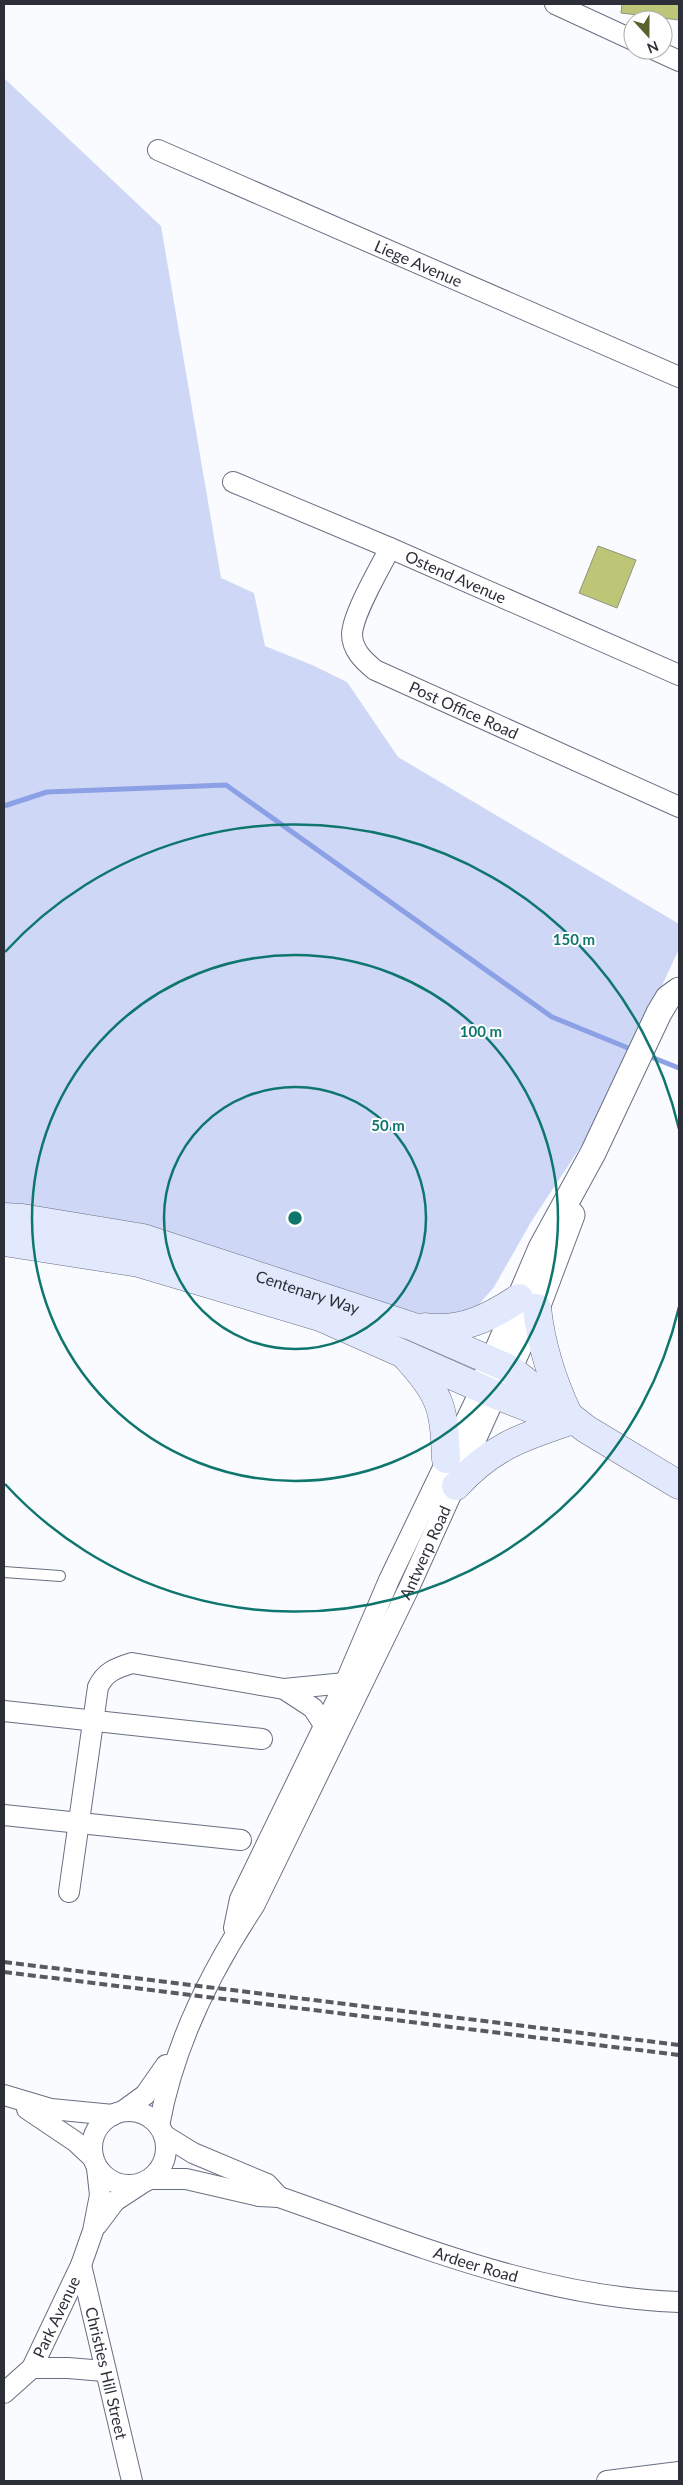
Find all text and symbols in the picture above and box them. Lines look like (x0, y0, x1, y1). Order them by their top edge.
north arrow (623, 10, 673, 60)
text: N (645, 38, 661, 57)
street label: Liege Avenue (372, 236, 465, 290)
street label: Ostend Avenue (402, 546, 509, 607)
street label: Post Office Road (406, 677, 521, 742)
text: 150 m (553, 930, 595, 948)
text: 100 m (460, 1022, 502, 1040)
text: 50 m (371, 1116, 405, 1134)
centre of rings (286, 1209, 304, 1227)
street label: Centenary Way (254, 1266, 363, 1318)
street label: Antwerp Road (395, 1502, 454, 1602)
street label: Ardeer Road (431, 2242, 520, 2285)
street label: Park Avenue (28, 2273, 83, 2361)
street label: Christies Hill Street (82, 2305, 132, 2441)

